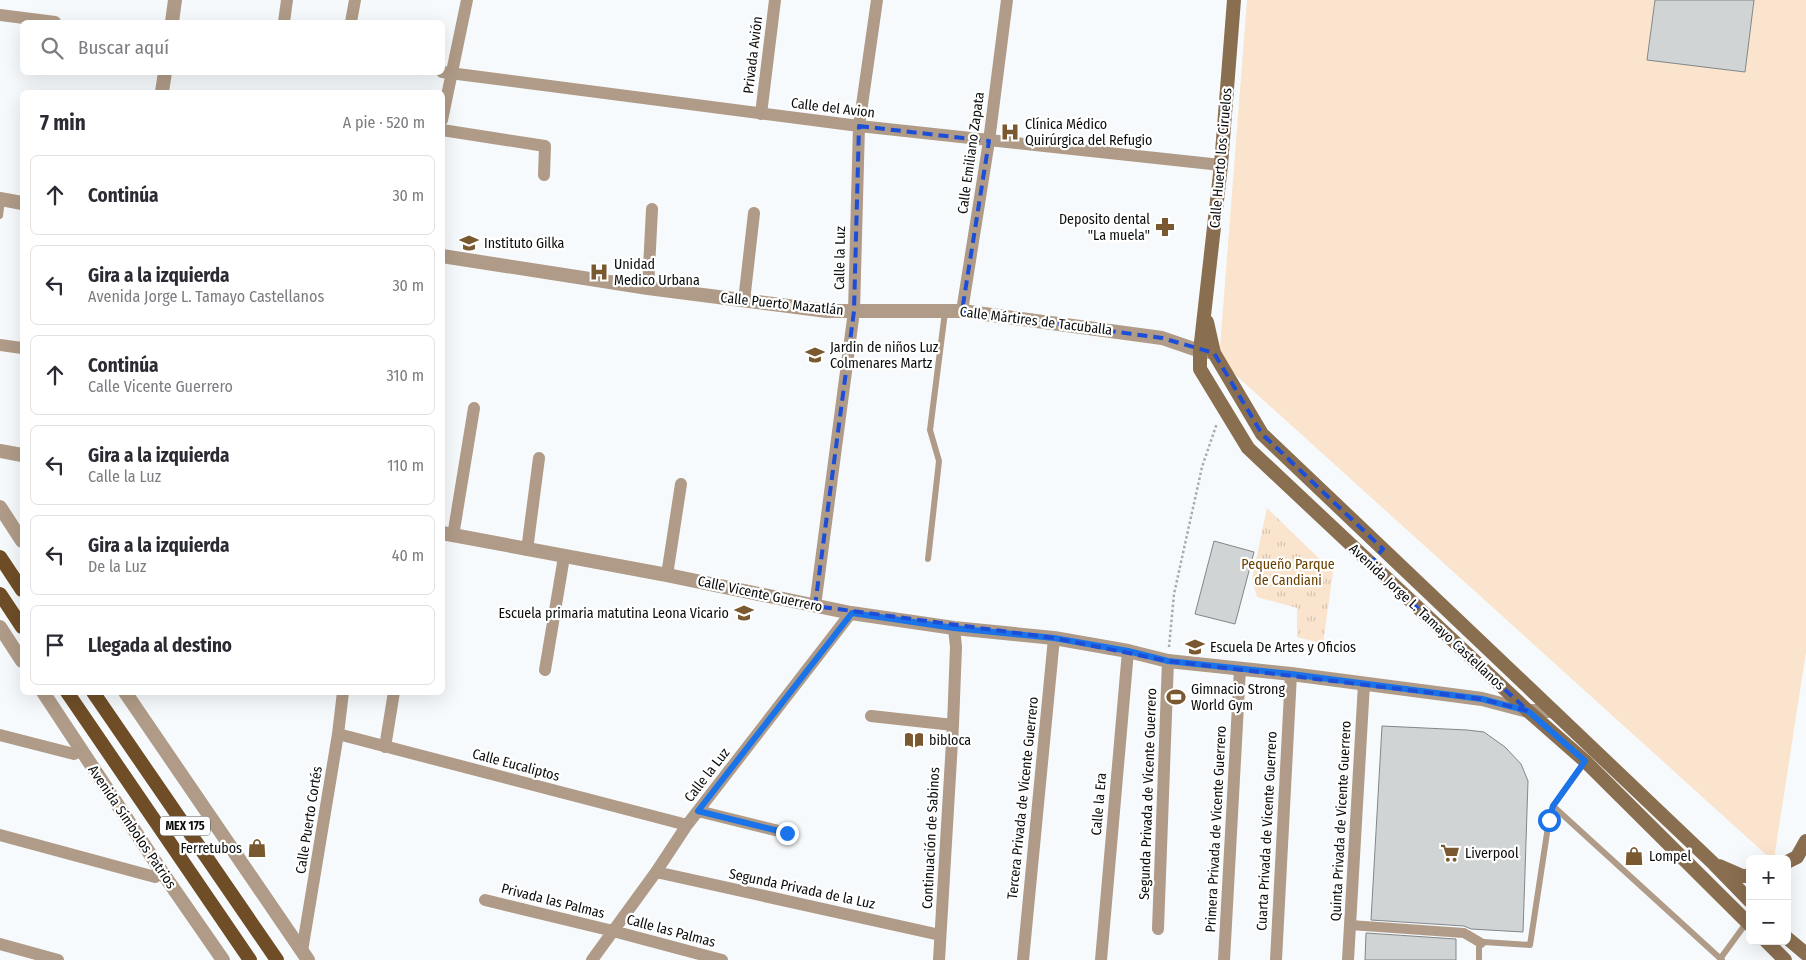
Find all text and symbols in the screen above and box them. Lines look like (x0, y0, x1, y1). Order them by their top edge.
street label: Privada Avión (740, 15, 766, 95)
search box (20, 20, 445, 75)
icon: search (38, 34, 66, 62)
text: Buscar aquí (78, 36, 169, 59)
street label: Calle Huerto los Ciruelos (1206, 87, 1236, 229)
street label: Calle Emiliano Zapata (954, 91, 988, 215)
street label: Calle del Avion (790, 94, 876, 122)
text: 7 min (40, 110, 86, 136)
text: A pie · 520 m (343, 113, 425, 132)
place label: Clínica Médico Quirúrgica del Refugio (1025, 116, 1152, 149)
hospital icon: Clínica Médico Quirúrgica del Refugio (999, 121, 1021, 143)
icon: ahead (41, 181, 69, 209)
text: Continúa (88, 184, 159, 207)
text: 30 m (392, 186, 424, 205)
place label: Deposito dental "La muela" (1059, 211, 1150, 244)
pharmacy icon: Deposito dental "La muela" (1154, 216, 1176, 238)
street label: Calle la Luz (831, 225, 849, 290)
school or university icon: Instituto Gilka (458, 232, 480, 254)
place label: Instituto Gilka (484, 235, 565, 252)
place label: Unidad Medico Urbana (614, 256, 700, 289)
hospital icon: Unidad Medico Urbana (588, 261, 610, 283)
text: Gira a la izquierda (88, 264, 230, 287)
icon: left (41, 271, 69, 299)
text: 30 m (392, 276, 424, 295)
text: Avenida Jorge L. Tamayo Castellanos (88, 287, 324, 306)
street label: Calle Puerto Mazatlán (720, 289, 844, 319)
street label: Calle Mártires de Tacuballa (959, 303, 1113, 339)
place label: Jardin de niños Luz Colmenares Martz (830, 339, 939, 372)
school or university icon: Jardin de niños Luz Colmenares Martz (804, 344, 826, 366)
text: Continúa (88, 354, 159, 377)
icon: ahead (41, 361, 69, 389)
text: 310 m (387, 366, 424, 385)
text: Calle Vicente Guerrero (88, 377, 233, 396)
text: Gira a la izquierda (88, 444, 230, 467)
icon: left (41, 451, 69, 479)
text: 110 m (387, 456, 424, 475)
text: Calle la Luz (88, 467, 161, 486)
text: Gira a la izquierda (88, 534, 230, 557)
street label: Avenida Jorge L. Tamayo Castellanos (1346, 540, 1508, 694)
icon: left (41, 541, 69, 569)
text: 40 m (392, 546, 424, 565)
park label: Pequeño Parque de Candiani (1241, 556, 1335, 589)
text: De la Luz (88, 557, 146, 576)
street label: Calle Vicente Guerrero (696, 572, 824, 616)
school or university icon: Escuela primaria matutina Leona Vicario (733, 602, 755, 624)
place label: Escuela primaria matutina Leona Vicario (499, 605, 729, 622)
icon: arrive (41, 631, 69, 659)
text: Llegada al destino (88, 634, 232, 657)
school or university icon: Escuela De Artes y Oficios (1184, 636, 1206, 658)
place label: Escuela De Artes y Oficios (1210, 639, 1356, 656)
place label: Gimnacio Strong World Gym (1191, 681, 1285, 714)
sports icon: Gimnacio Strong World Gym (1165, 686, 1187, 708)
street label: Segunda Privada de Vicente Guerrero (1136, 688, 1160, 900)
street label: Tercera Privada de Vicente Guerrero (1004, 696, 1042, 900)
street label: Quinta Privada de Vicente Guerrero (1327, 720, 1355, 922)
street label: Primera Privada de Vicente Guerrero (1202, 725, 1230, 933)
library icon: bibloca (903, 729, 925, 751)
street label: Cuarta Privada de Vicente Guerrero (1253, 731, 1281, 931)
place label: bibloca (929, 732, 971, 749)
street label: Calle la Luz (681, 744, 734, 805)
street label: Calle Eucaliptos (470, 745, 562, 785)
street label: Avenida Símbolos Patrios (84, 762, 180, 892)
street label: Calle Puerto Cortés (292, 765, 326, 875)
street label: Continuación de Sabinos (919, 767, 943, 909)
street label: Calle la Era (1088, 772, 1110, 836)
route start (1538, 809, 1561, 832)
road number: MEX 175 (160, 816, 210, 836)
route end (776, 822, 799, 845)
shop icon: Ferretubos (246, 837, 268, 859)
place label: Ferretubos (180, 840, 242, 857)
supermarket icon: Liverpool (1439, 842, 1461, 864)
place label: Liverpool (1465, 845, 1519, 862)
shop icon: Lompel (1623, 845, 1645, 867)
place label: Lompel (1649, 848, 1691, 865)
map controls (1746, 855, 1791, 945)
button: + (1746, 855, 1791, 900)
street label: Segunda Privada de la Luz (727, 865, 877, 913)
street label: Privada las Palmas (499, 880, 607, 922)
button: − (1746, 900, 1791, 945)
street label: Calle las Palmas (625, 911, 717, 951)

